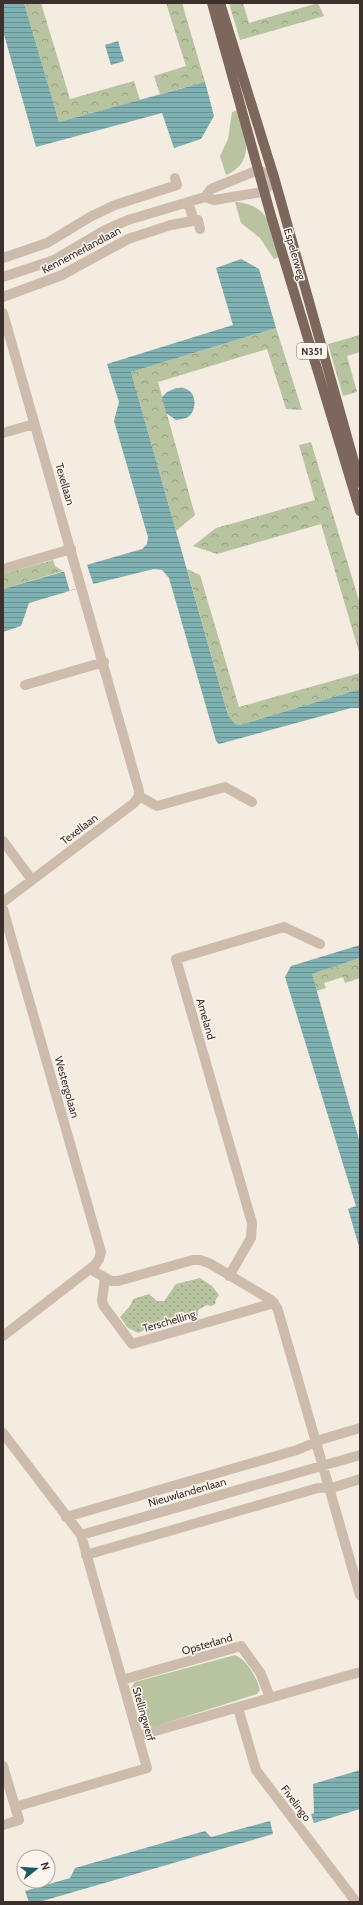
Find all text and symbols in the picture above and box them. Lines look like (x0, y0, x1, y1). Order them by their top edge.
street label: Kennemerlandlaan (39, 223, 123, 277)
street label: Espelerweg (281, 227, 309, 282)
road number: N351 (297, 343, 327, 359)
street label: Texellaan (52, 461, 78, 507)
street label: Texellaan (58, 810, 100, 848)
street label: Ameland (193, 997, 219, 1041)
street label: Westergolaan (51, 1054, 83, 1120)
street label: Terschelling (141, 1307, 198, 1335)
street label: Nieuwlandenlaan (146, 1474, 228, 1510)
street label: Opsterland (180, 1630, 234, 1658)
street label: Stellingwerf (130, 1685, 158, 1743)
street label: Fivelingo (278, 1782, 314, 1824)
north arrow (16, 1849, 56, 1889)
text: N (38, 1860, 53, 1872)

